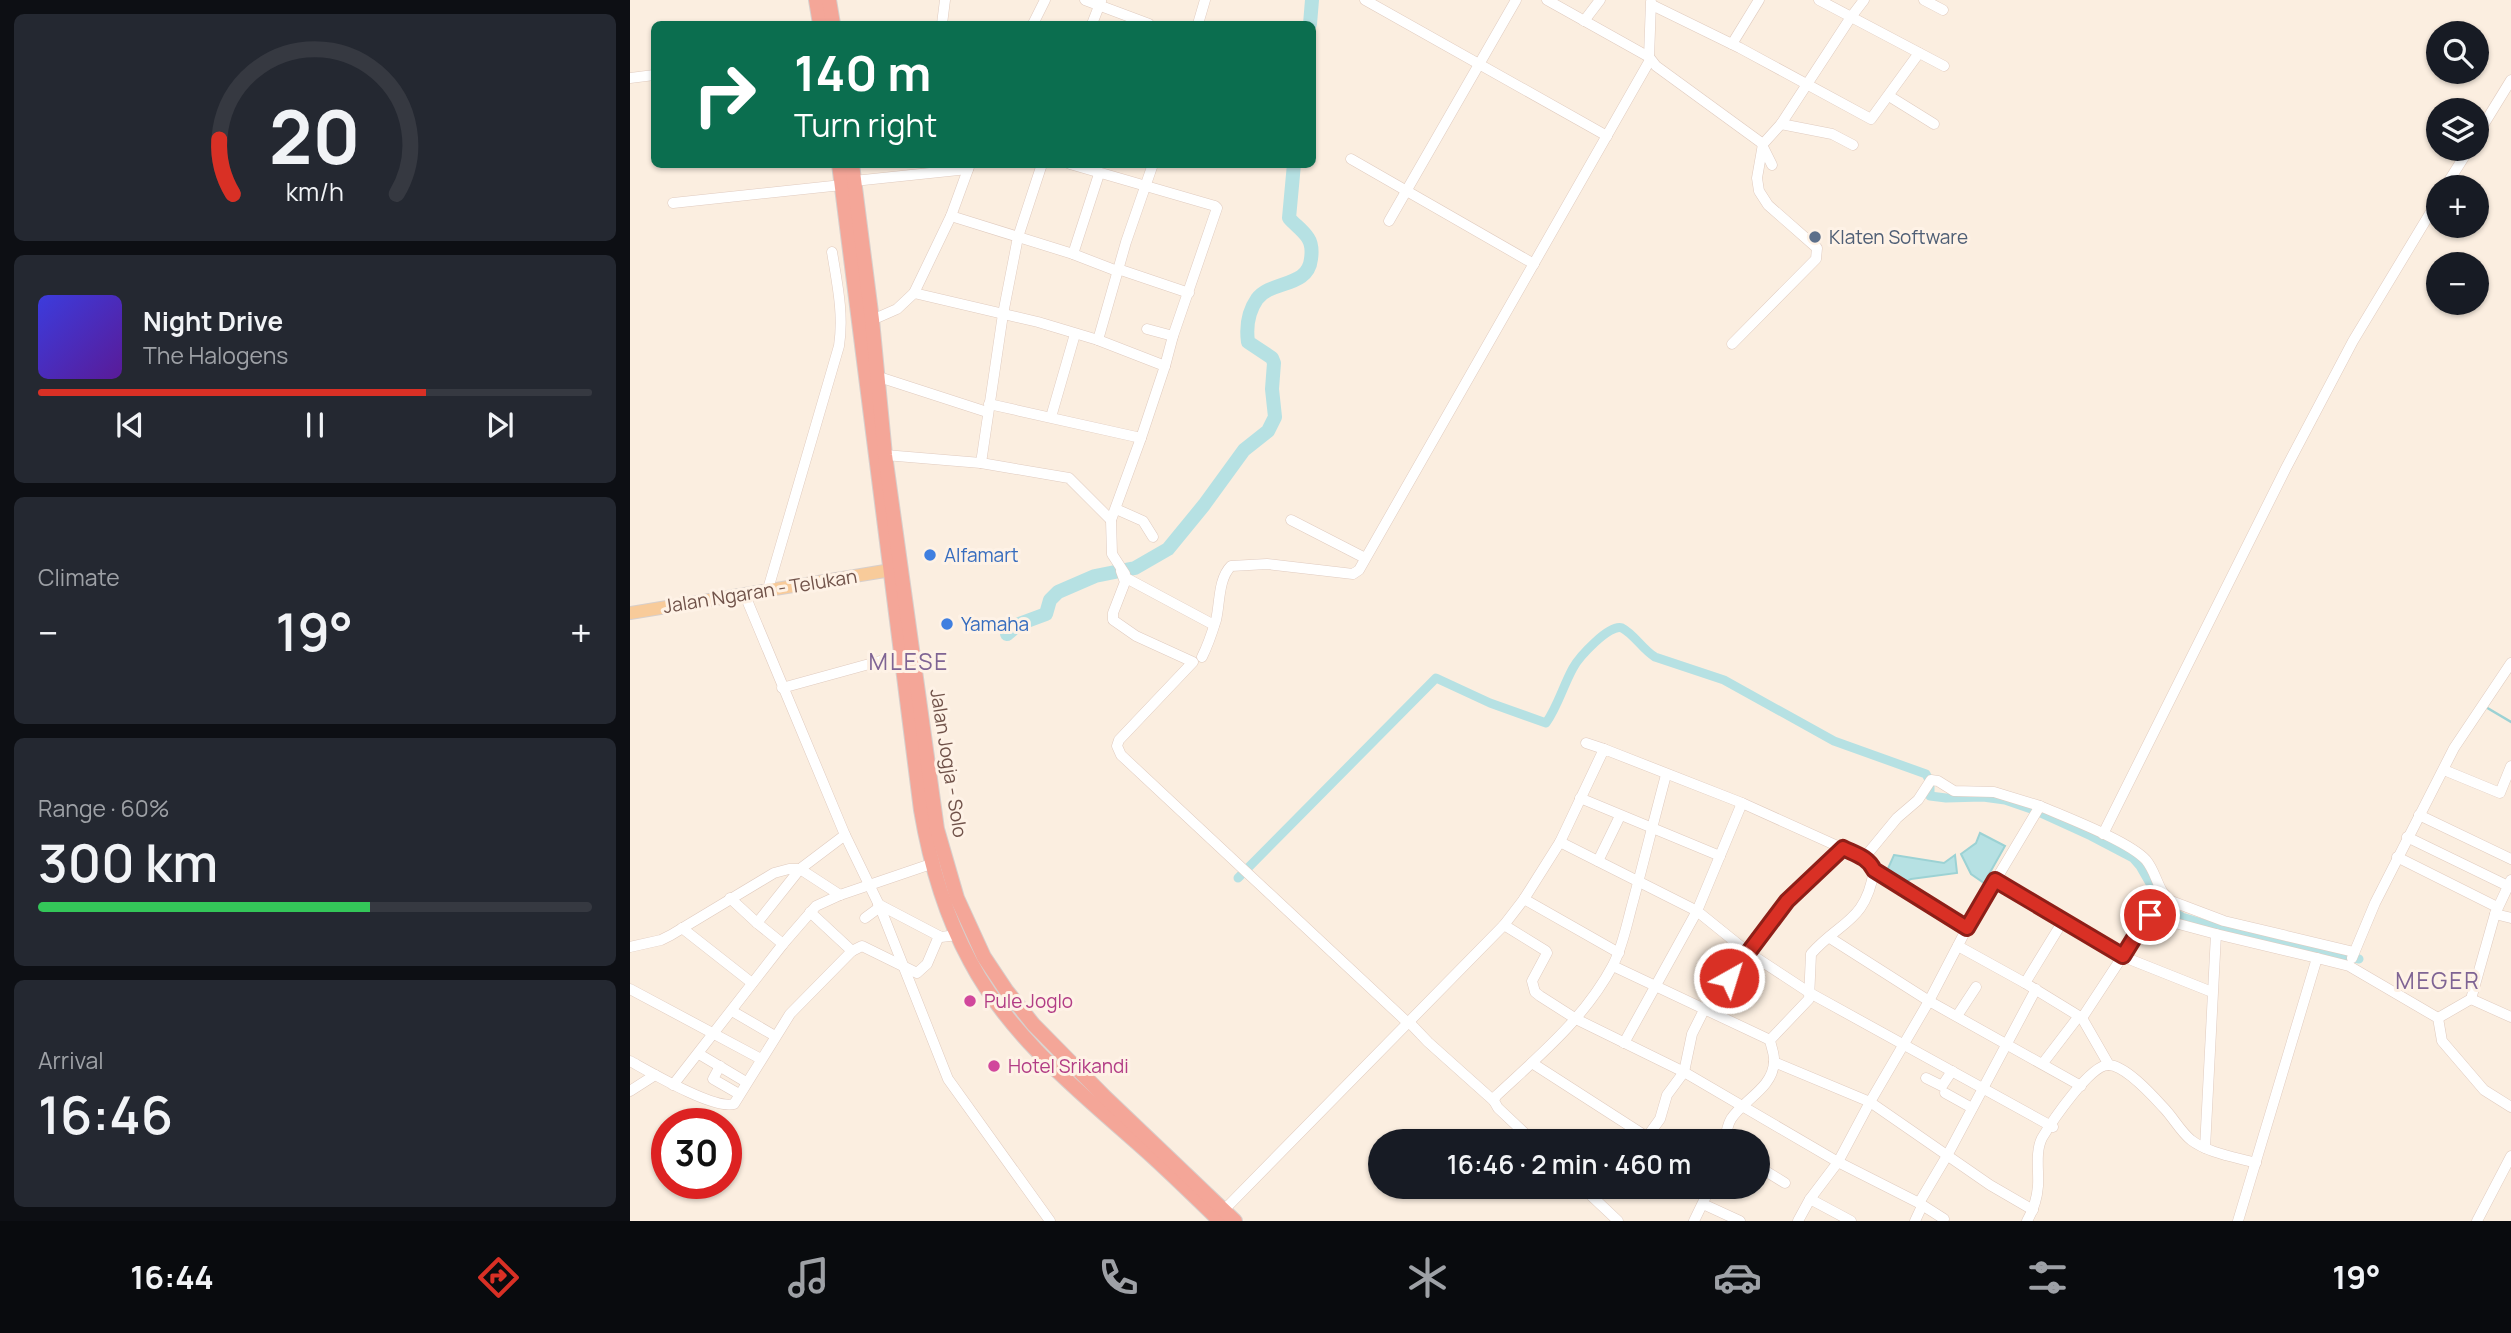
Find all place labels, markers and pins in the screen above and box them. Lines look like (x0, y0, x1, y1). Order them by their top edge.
place label: Klaten Software (1829, 224, 1968, 250)
marker: Klaten Software (1807, 229, 1823, 245)
place label: Alfamart (944, 542, 1019, 568)
marker: Alfamart (922, 547, 938, 563)
place label: Yamaha (961, 611, 1029, 637)
marker: Yamaha (939, 616, 955, 632)
pin (2120, 885, 2180, 945)
place label: Pule Joglo (984, 988, 1073, 1014)
marker: Pule Joglo (962, 993, 978, 1009)
place label: Hotel Srikandi (1008, 1053, 1129, 1079)
marker: Hotel Srikandi (986, 1058, 1002, 1074)

